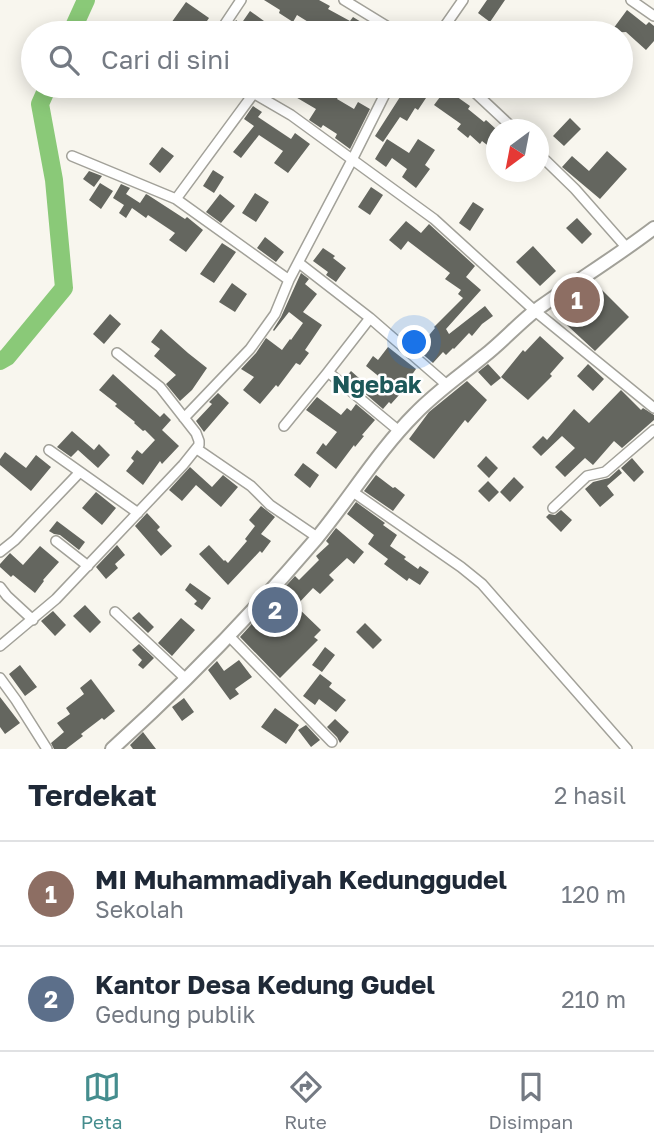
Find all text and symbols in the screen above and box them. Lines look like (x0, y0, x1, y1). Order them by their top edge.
search box (21, 21, 633, 98)
icon: search (45, 41, 83, 79)
text: Cari di sini (101, 44, 230, 75)
north arrow (486, 119, 549, 182)
pin: 1 (554, 274, 600, 326)
your location (397, 325, 431, 359)
district label: Ngebak (332, 369, 422, 398)
pin: 2 (252, 584, 298, 636)
text: Terdekat (28, 777, 157, 813)
text: 2 hasil (554, 781, 626, 809)
text: MI Muhammadiyah Kedunggudel (95, 864, 507, 895)
text: 1 (45, 880, 57, 908)
text: 120 m (561, 880, 626, 908)
text: Sekolah (95, 895, 184, 923)
text: Kantor Desa Kedung Gudel (95, 969, 435, 1000)
text: 2 (44, 985, 58, 1013)
text: 210 m (561, 985, 626, 1013)
text: Gedung publik (95, 1000, 255, 1028)
tab: Peta (81, 1068, 122, 1133)
tab: Rute (284, 1068, 327, 1133)
tab: Disimpan (489, 1068, 573, 1133)

